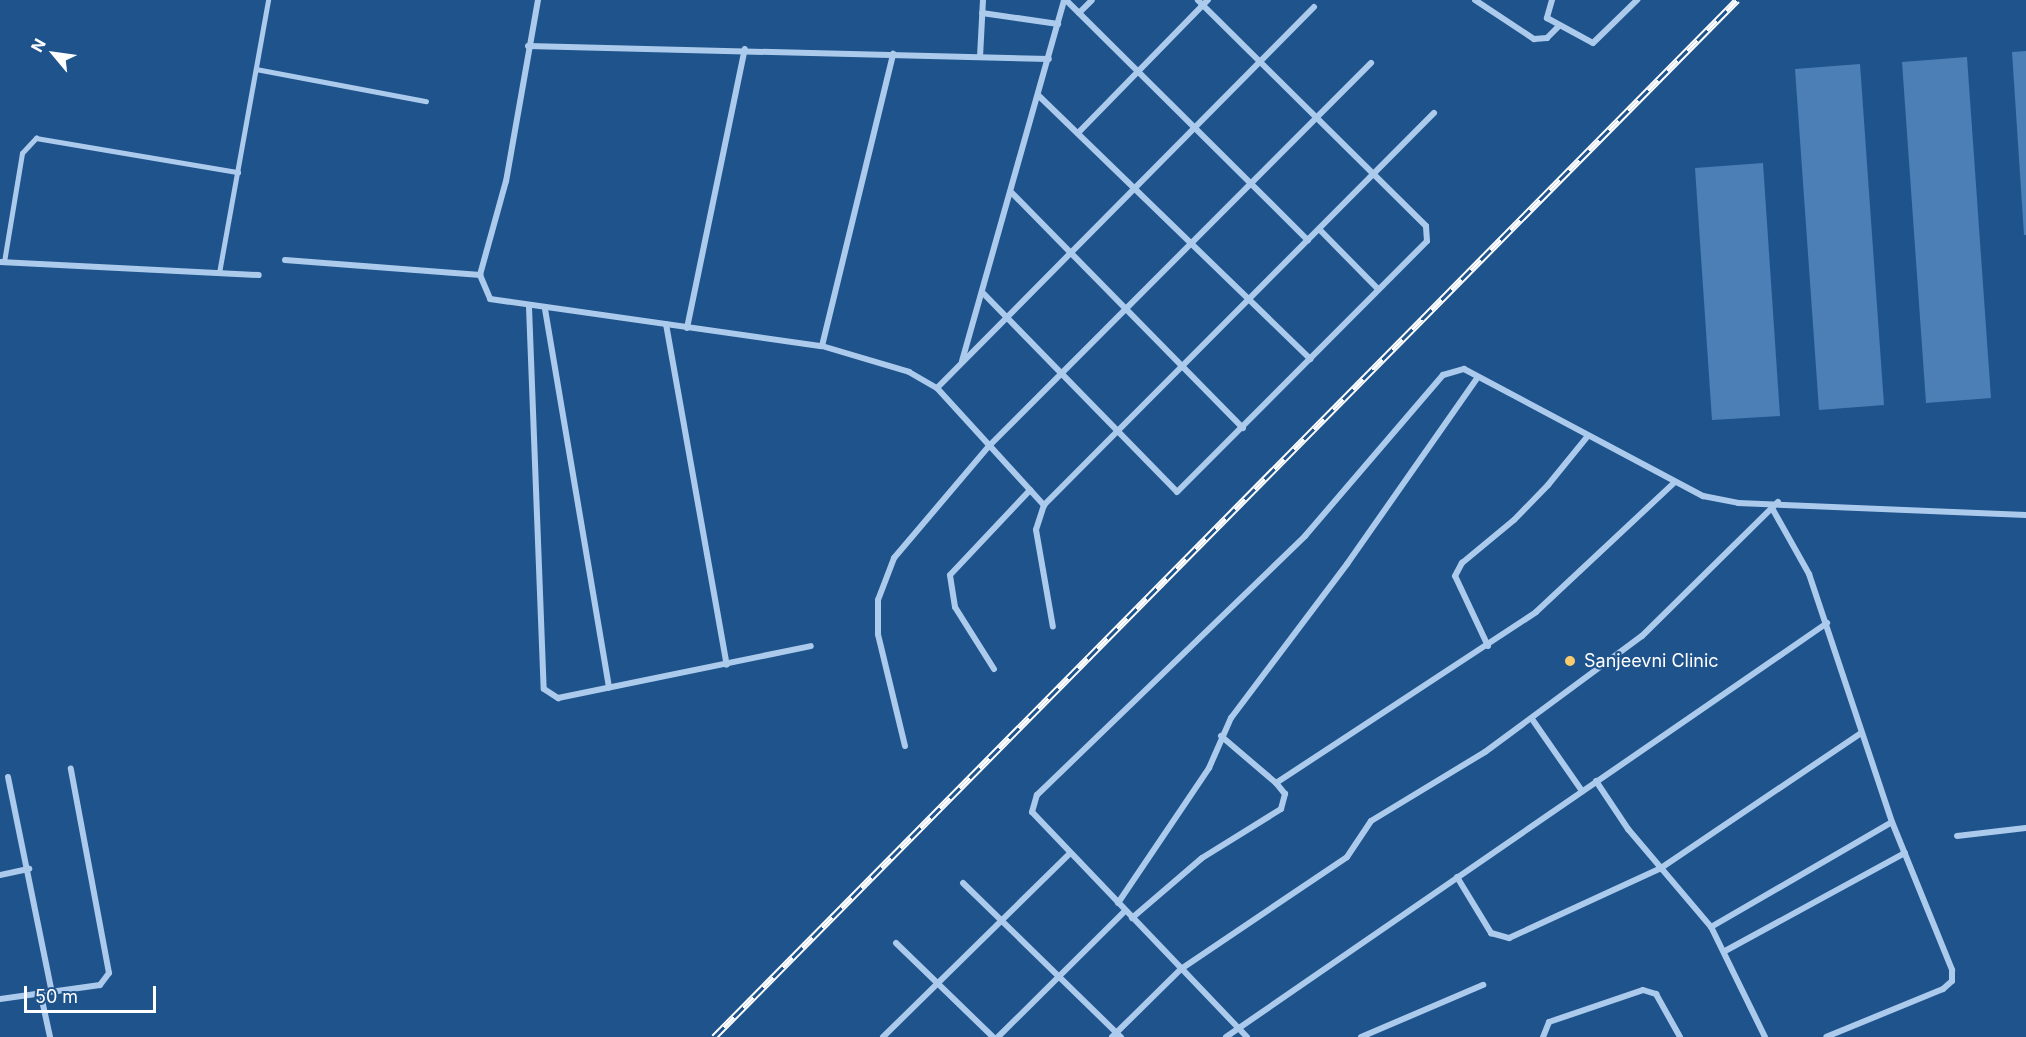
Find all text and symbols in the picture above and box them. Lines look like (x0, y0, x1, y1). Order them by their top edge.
north arrow (24, 24, 84, 84)
text: N (27, 35, 50, 55)
place label: Sanjeevni Clinic (1584, 650, 1719, 672)
marker: Sanjeevni Clinic (1561, 652, 1579, 670)
scale bar (27, 974, 159, 1012)
text: 50 m (35, 986, 78, 1007)

